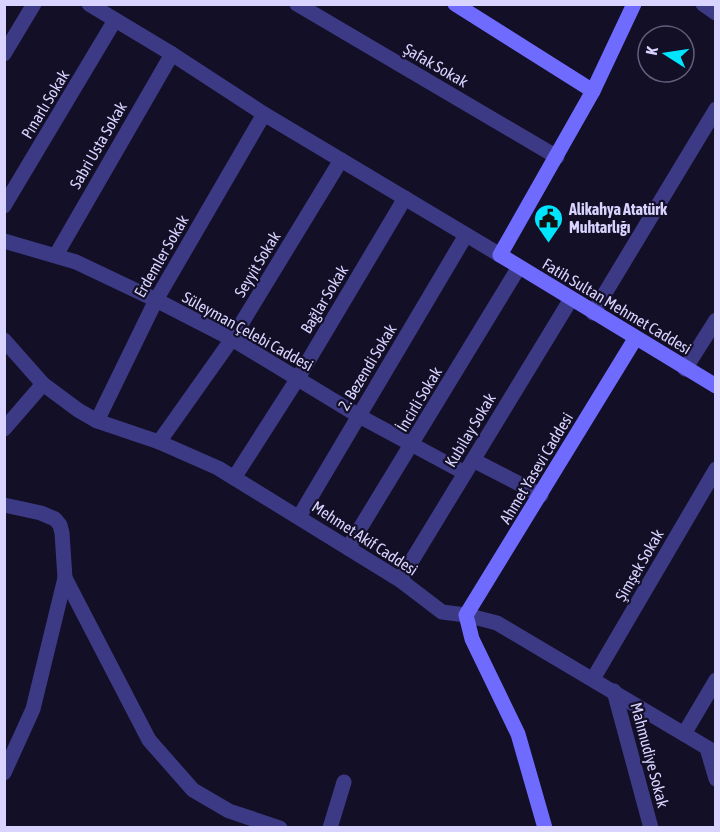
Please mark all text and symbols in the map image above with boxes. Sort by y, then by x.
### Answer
north arrow [636,24,696,84]
street label: Şafak Sokak [400,39,471,91]
text: K [642,45,661,57]
street label: Pınarlı Sokak [17,66,73,142]
street label: Sabri Usta Sokak [66,98,130,192]
place label: Alikahya Atatürk Muhtarlığı [568,200,668,236]
public building icon: Alikahya Atatürk Muhtarlığı [532,202,564,244]
street label: Erdemler Sokak [130,212,192,300]
street label: Seyyit Sokak [230,228,284,301]
street label: Fatih Sultan Mehmet Caddesi [539,254,695,358]
street label: Bağlar Sokak [297,262,352,337]
street label: Süleyman Çelebi Caddesi [179,288,317,375]
street label: 2. Bezendi Sokak [334,321,400,413]
street label: İncirli Sokak [393,363,445,435]
street label: Kubilay Sokak [441,390,500,471]
street label: Ahmet Yasevi Caddesi [496,409,576,527]
street label: Mehmet Akif Caddesi [309,497,421,579]
street label: Şimşek Sokak [611,526,668,605]
street label: Mahmudiye Sokak [626,700,673,810]

